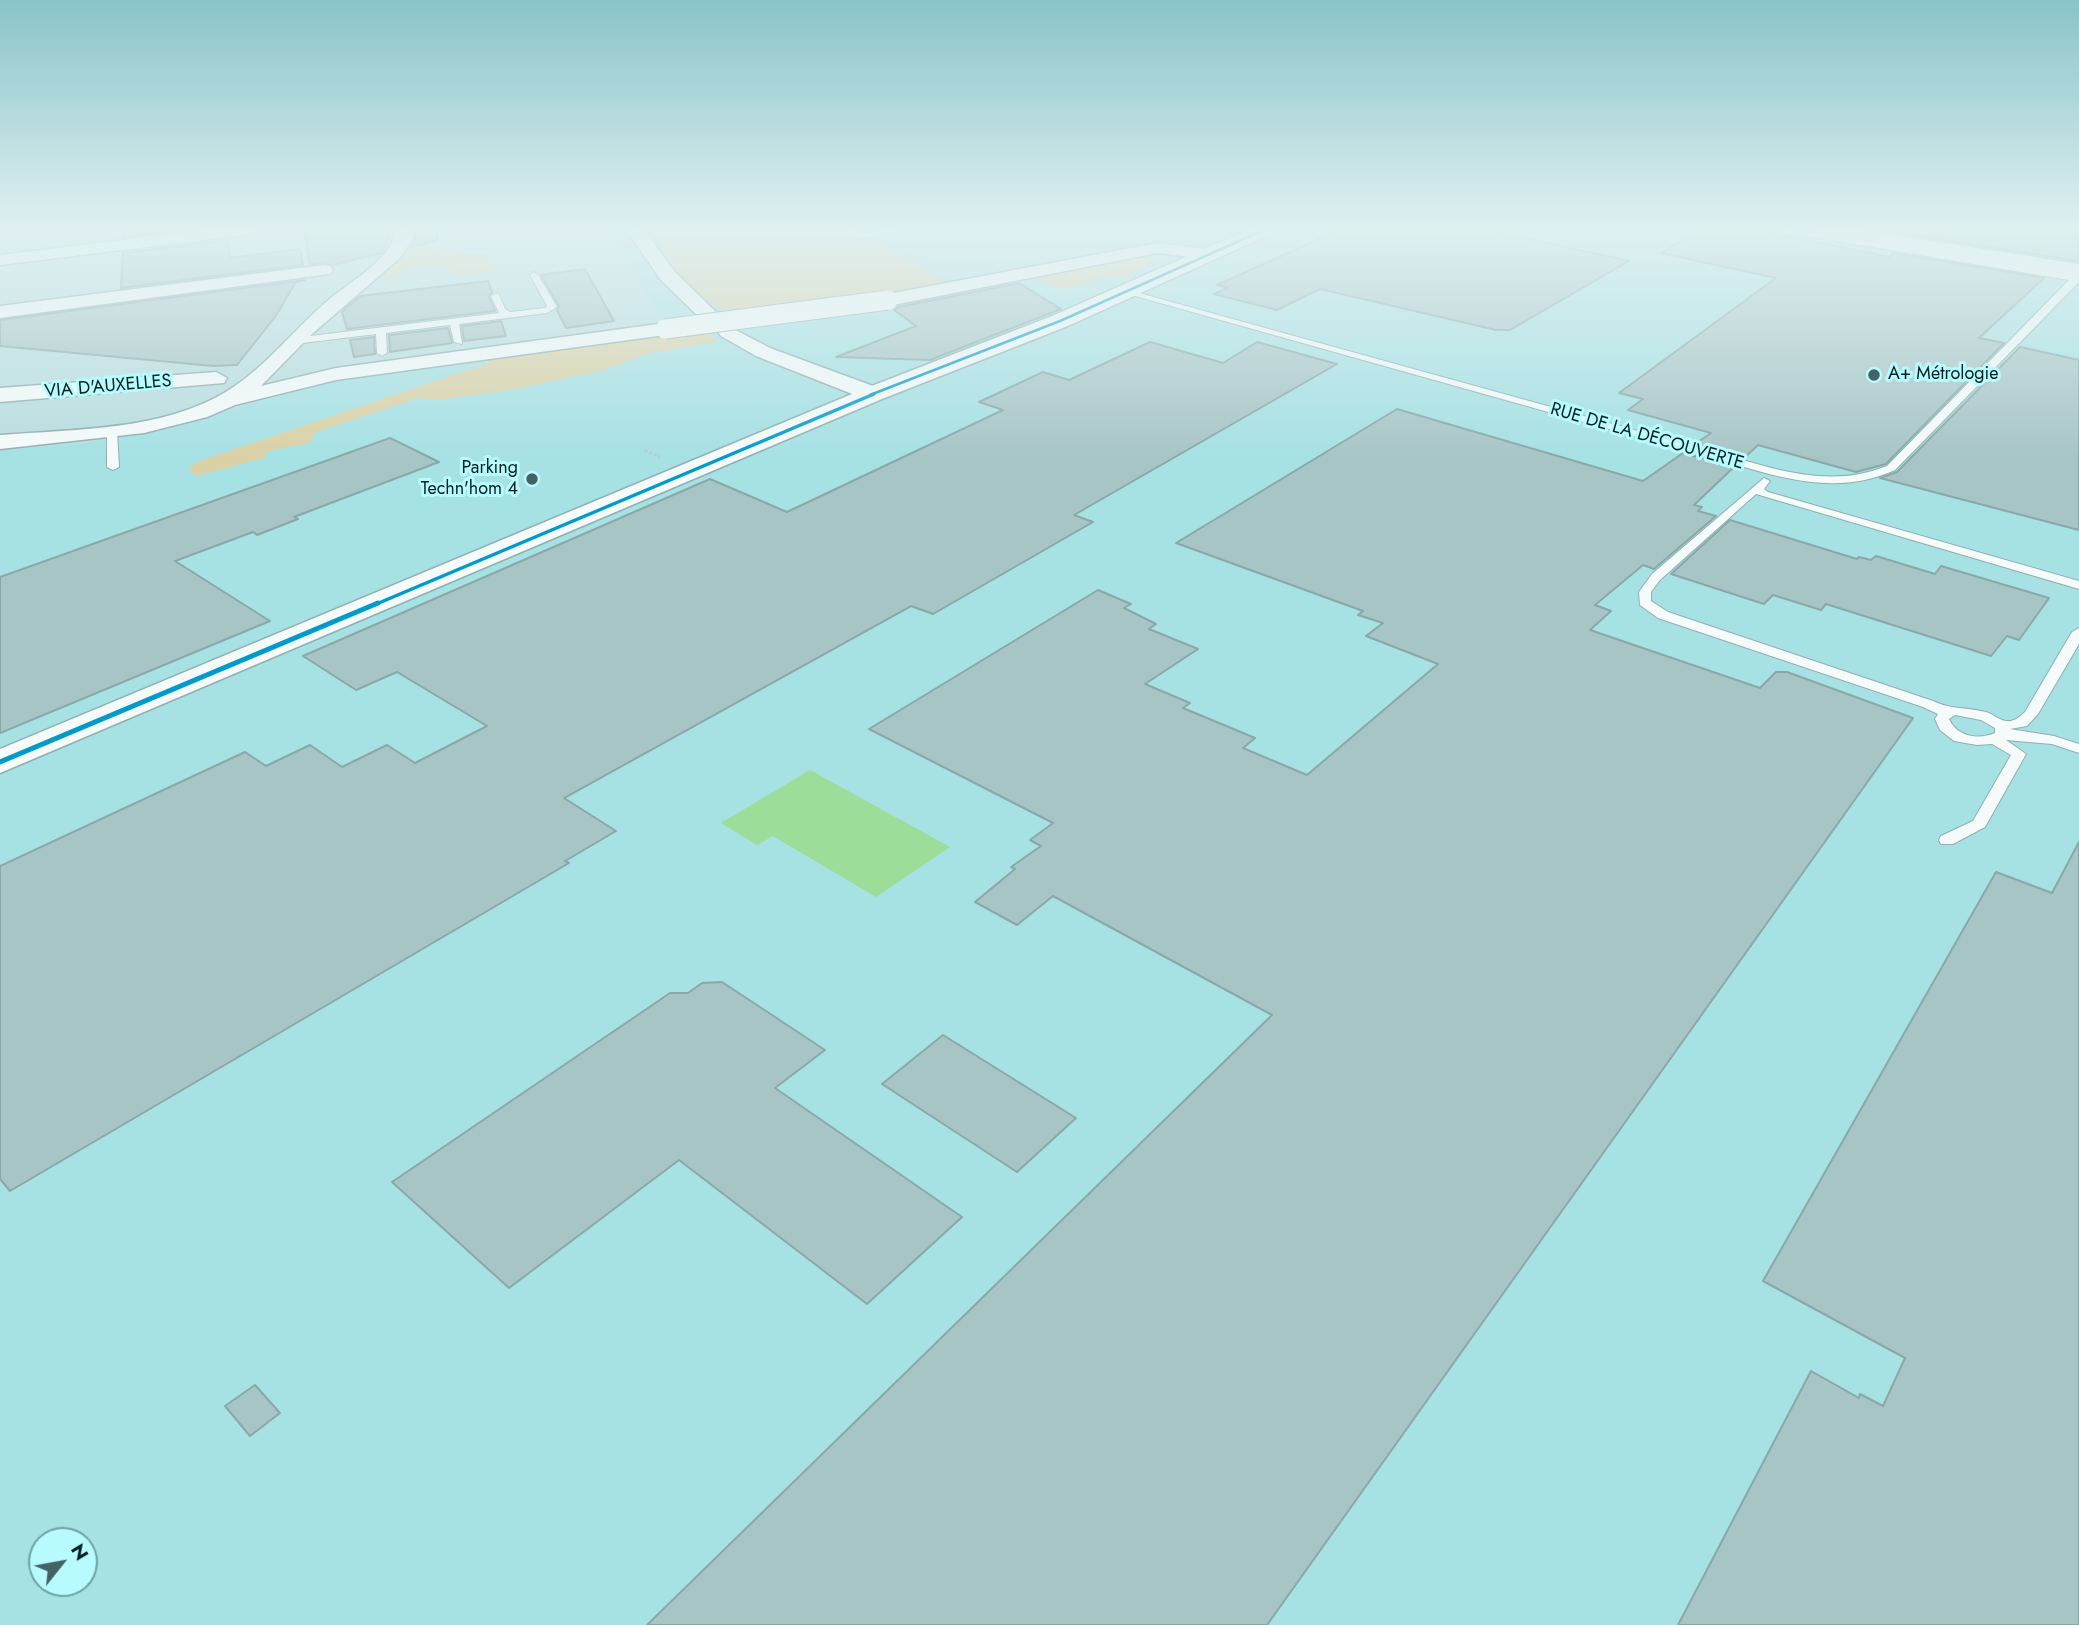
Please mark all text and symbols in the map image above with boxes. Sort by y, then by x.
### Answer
place label: A+ Métrologie [1888,364,1998,386]
marker: A+ Métrologie [1866,367,1882,383]
street label: VIA D'AUXELLES [44,371,172,403]
street label: RUE DE LA DÉCOUVERTE [1548,399,1746,475]
place label: Parking Techn'hom 4 [421,458,518,500]
marker: Parking Techn'hom 4 [524,471,540,487]
north arrow [28,1527,98,1597]
text: N [64,1539,95,1565]

